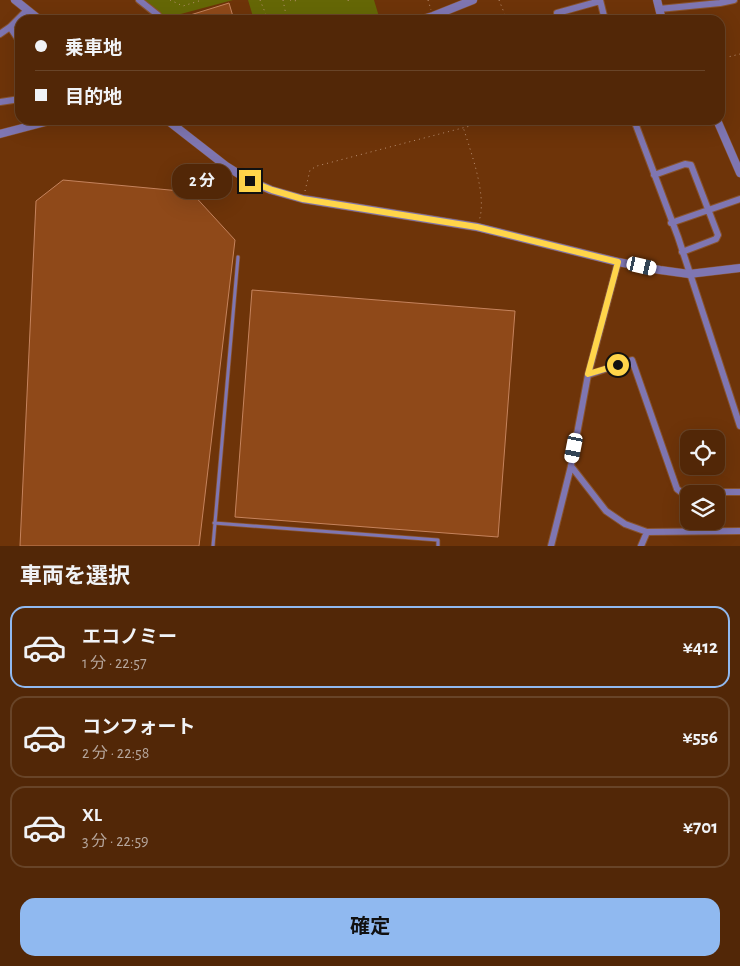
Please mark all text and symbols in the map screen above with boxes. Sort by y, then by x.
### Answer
text: 乗車地 [65,39,122,58]
text: 目的地 [65,88,122,107]
callout: 2 分 [172,164,232,198]
route end [239,170,261,192]
text: 2 分 [189,173,215,189]
car [625,255,658,277]
route start [607,354,629,376]
map controls [680,430,725,530]
button: locate [680,430,725,475]
car [563,432,584,464]
button: layers [680,485,725,530]
text: 車両を選択 [20,565,130,587]
icon: car [22,625,67,670]
text: エコノミー [82,628,177,647]
text: ¥412 [683,638,718,657]
text: 1 分 · 22:57 [82,655,147,671]
icon: car [22,715,67,760]
text: コンフォート [82,718,195,737]
text: ¥556 [682,728,718,747]
text: 2 分 · 22:58 [82,745,149,761]
icon: car [22,805,67,850]
text: XL [82,806,102,825]
text: ¥701 [683,818,718,837]
text: 3 分 · 22:59 [82,833,149,849]
button: 確定 [20,898,720,956]

